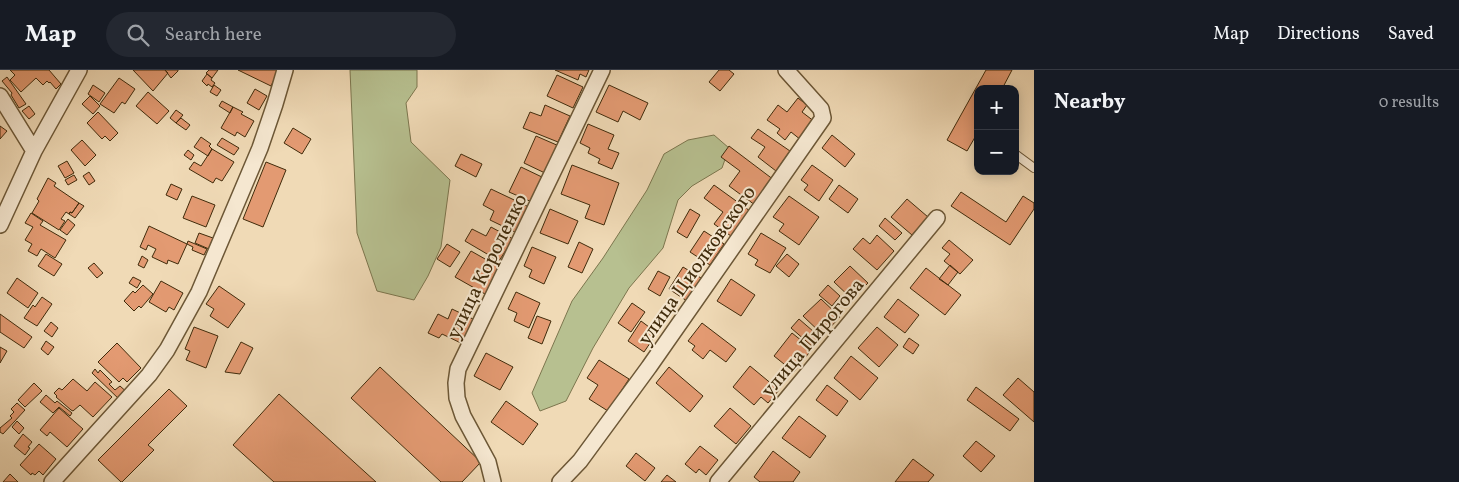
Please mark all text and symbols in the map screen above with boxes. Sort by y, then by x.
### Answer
search box [106,12,456,57]
text: Map [25,18,76,52]
icon: search [124,21,152,49]
text: Search here [164,22,262,48]
text: Map [1213,22,1249,47]
text: Directions [1277,22,1360,47]
text: Saved [1388,22,1434,47]
map controls [974,85,1019,175]
button: + [974,85,1019,130]
text: Nearby [1054,88,1125,117]
text: 0 results [1379,92,1439,114]
button: − [974,130,1019,175]
street label: улица Циолковского [632,181,763,352]
street label: улица Короленко [440,189,535,344]
street label: улица Пирогова [755,273,872,404]

